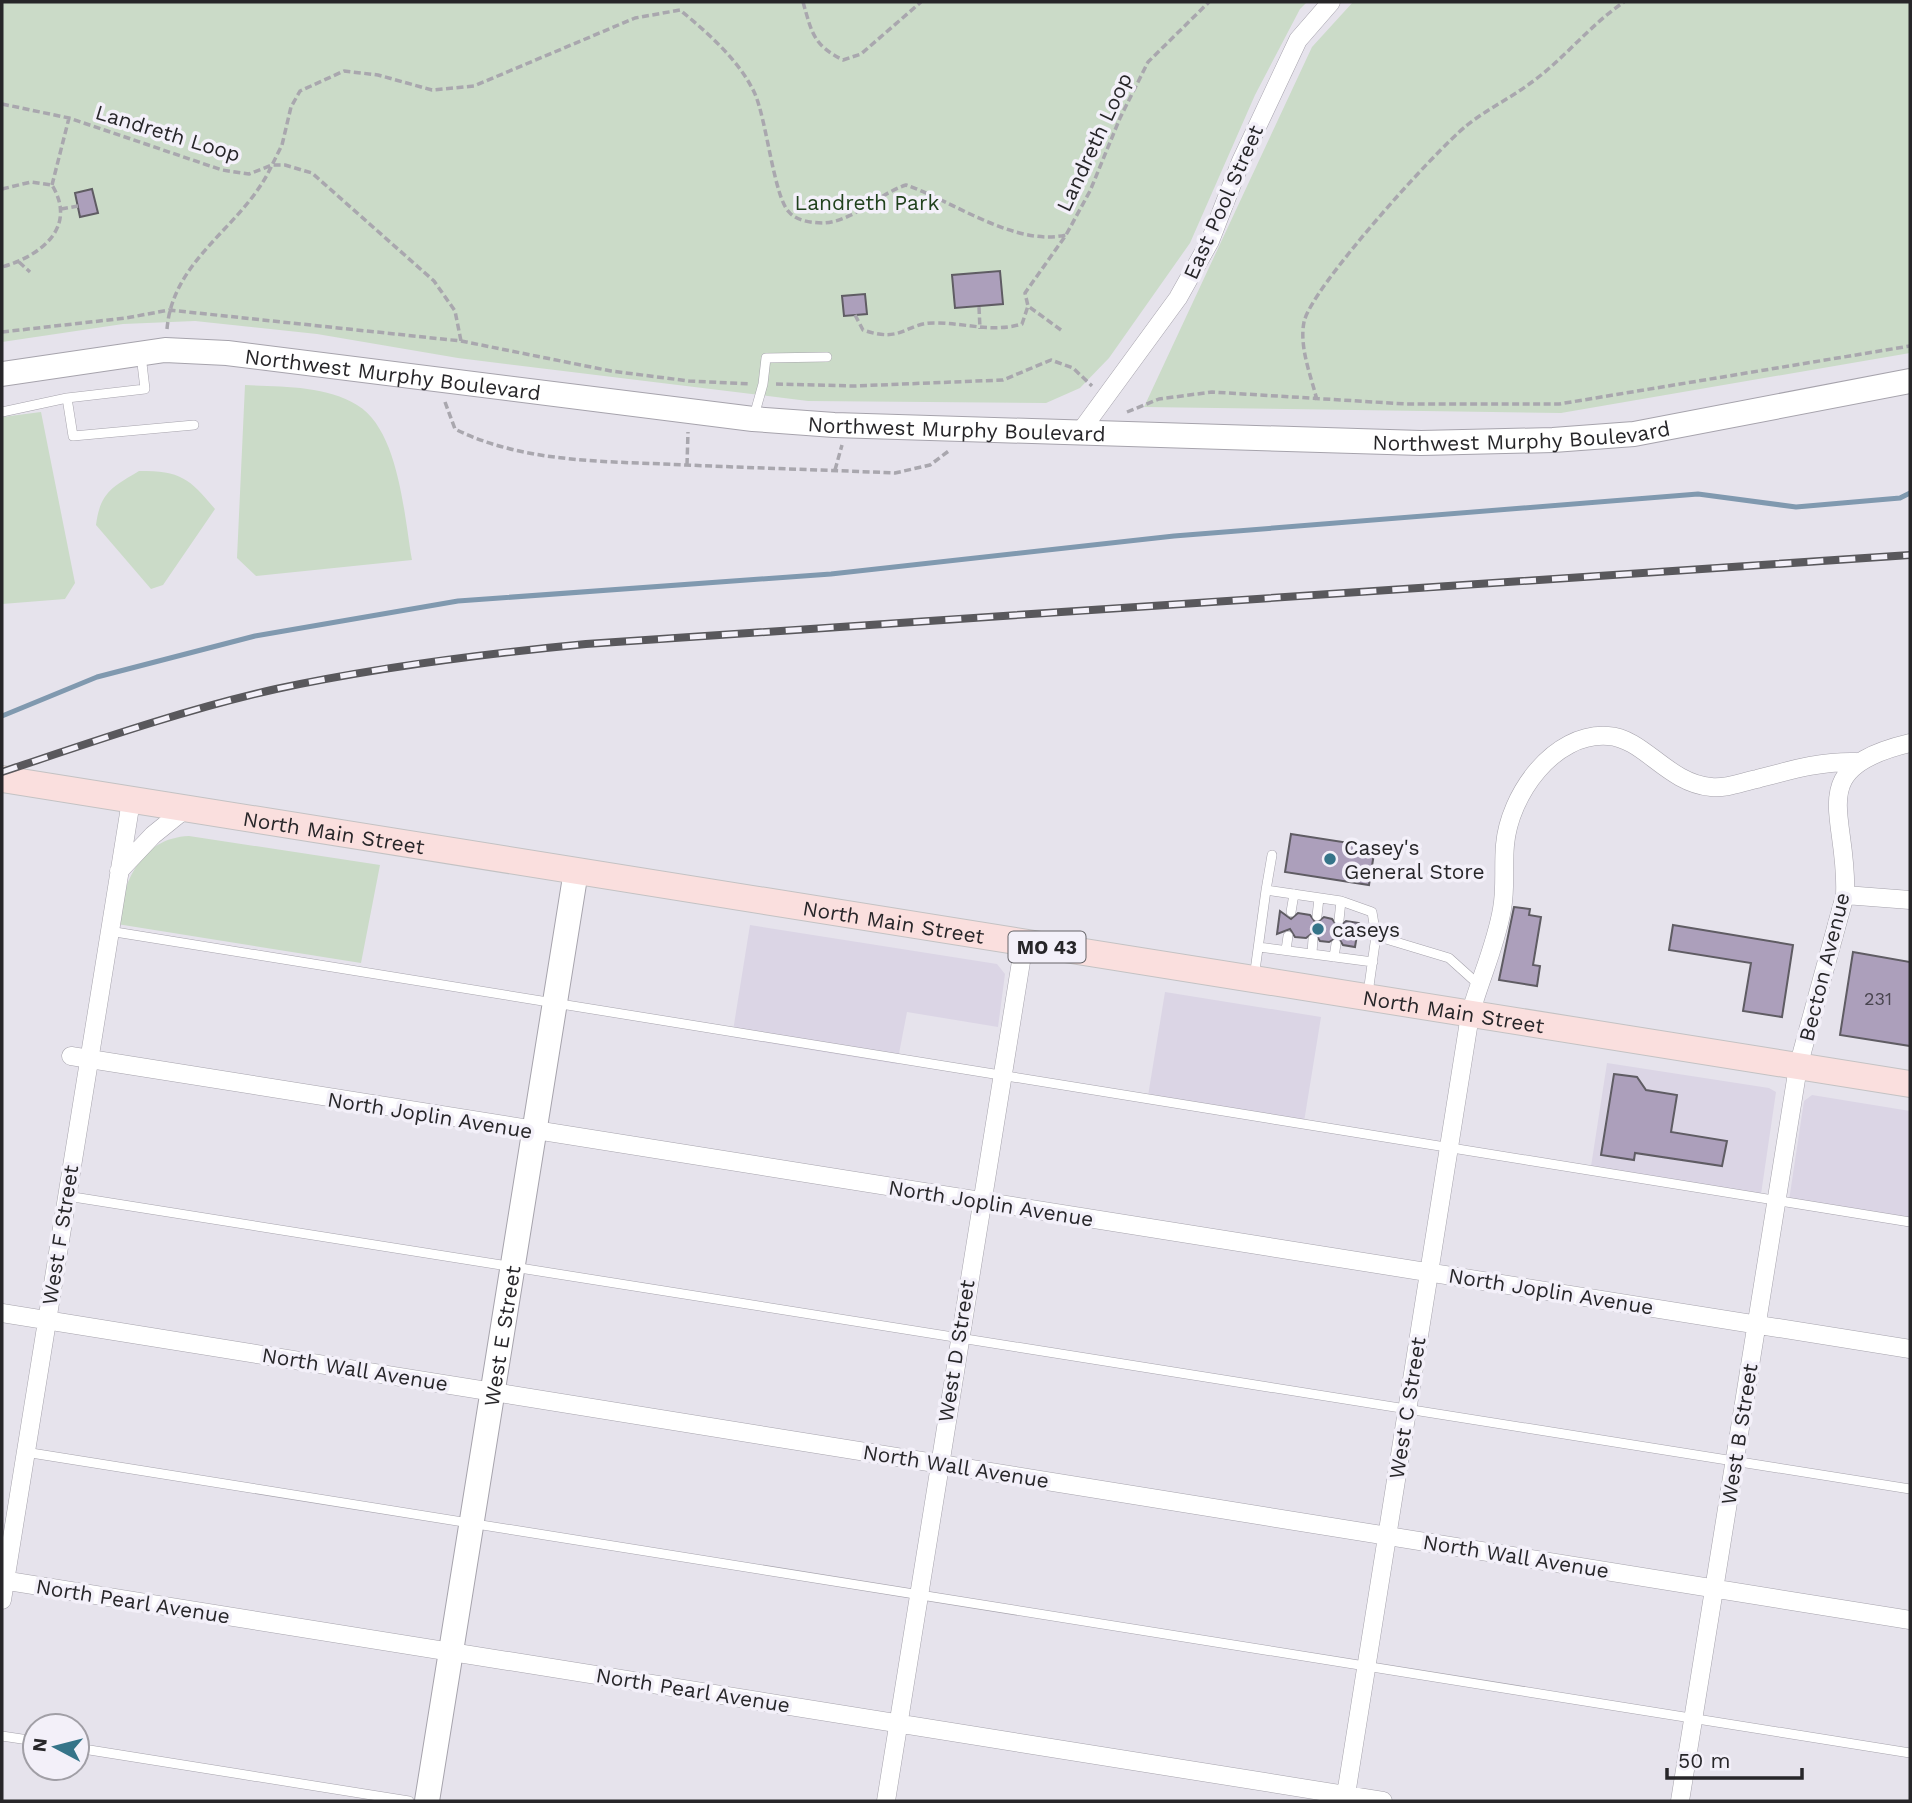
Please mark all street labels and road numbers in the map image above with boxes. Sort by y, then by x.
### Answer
street label: Landreth Loop [1051,69,1137,215]
street label: Landreth Loop [93,99,243,167]
street label: East Pool Street [1178,121,1268,283]
street label: Northwest Murphy Boulevard [243,343,542,405]
street label: Northwest Murphy Boulevard [807,411,1106,446]
street label: Northwest Murphy Boulevard [1372,415,1672,456]
street label: North Main Street [241,805,427,859]
street label: Becton Avenue [1793,890,1855,1044]
street label: North Main Street [801,895,986,948]
road number: MO 43 [1009,931,1086,962]
street label: North Main Street [1361,984,1546,1038]
street label: North Joplin Avenue [326,1086,534,1144]
street label: West F Street [37,1163,83,1307]
street label: North Joplin Avenue [887,1174,1095,1232]
street label: North Joplin Avenue [1447,1262,1655,1320]
street label: West E Street [478,1263,525,1408]
street label: West D Street [932,1278,980,1424]
street label: West C Street [1383,1335,1431,1481]
street label: North Wall Avenue [260,1342,450,1396]
street label: West B Street [1715,1361,1763,1506]
street label: North Wall Avenue [861,1439,1051,1493]
street label: North Wall Avenue [1421,1529,1611,1583]
street label: North Pearl Avenue [34,1573,232,1629]
street label: North Pearl Avenue [594,1662,792,1718]

